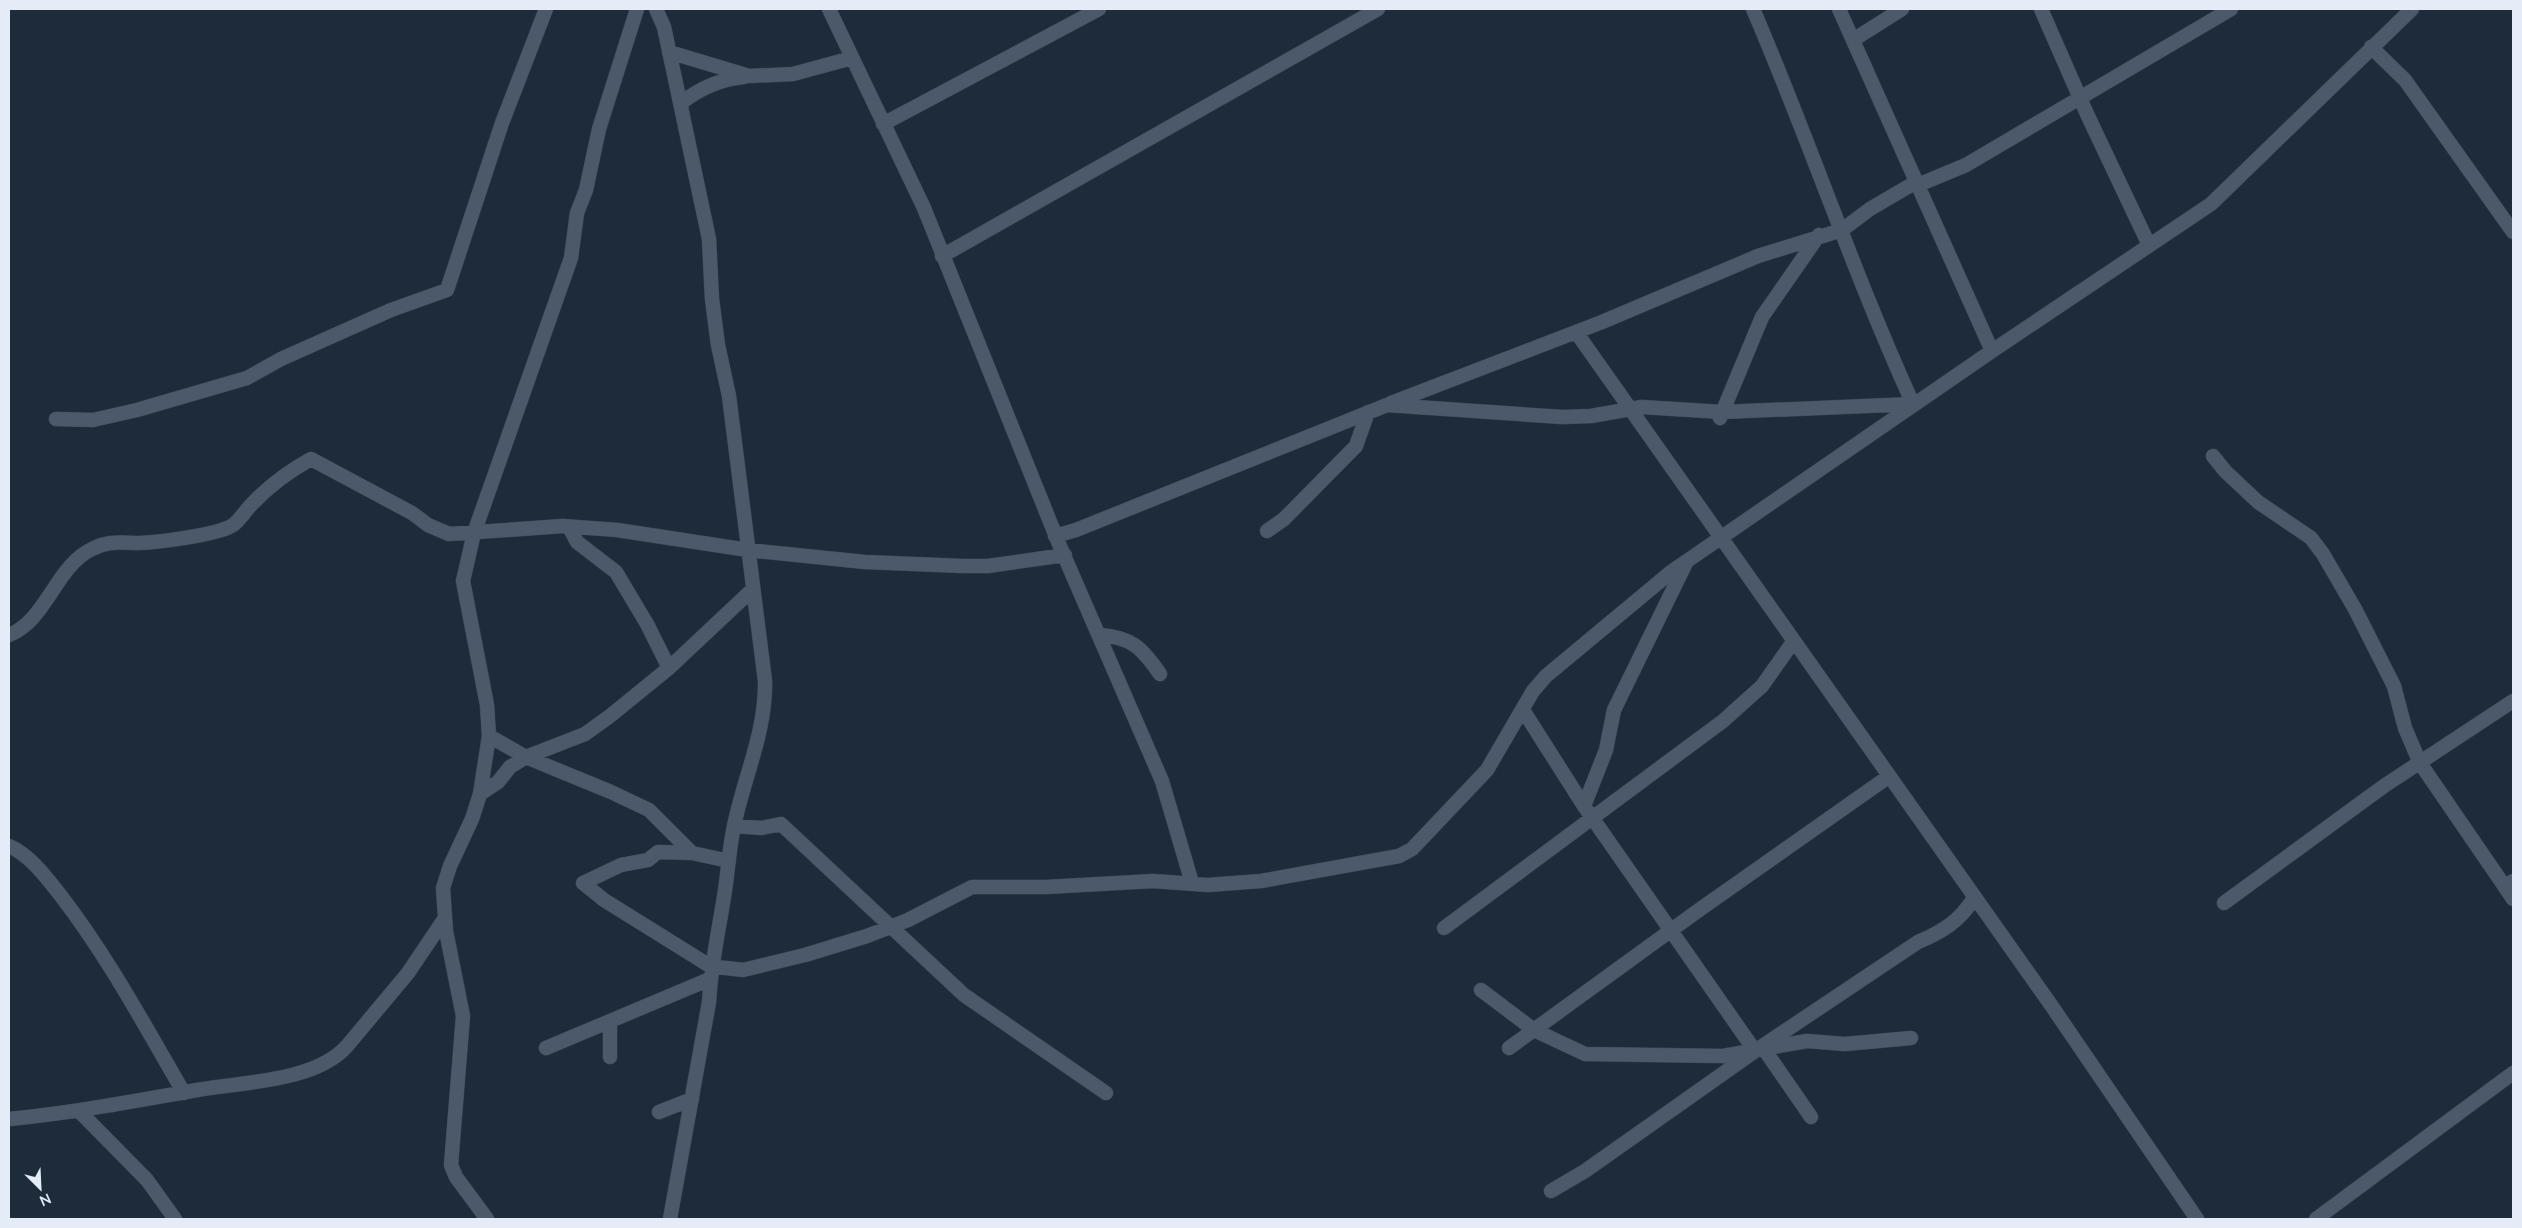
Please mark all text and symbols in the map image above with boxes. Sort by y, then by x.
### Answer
north arrow [15,1163,65,1213]
text: N [37,1190,54,1210]

